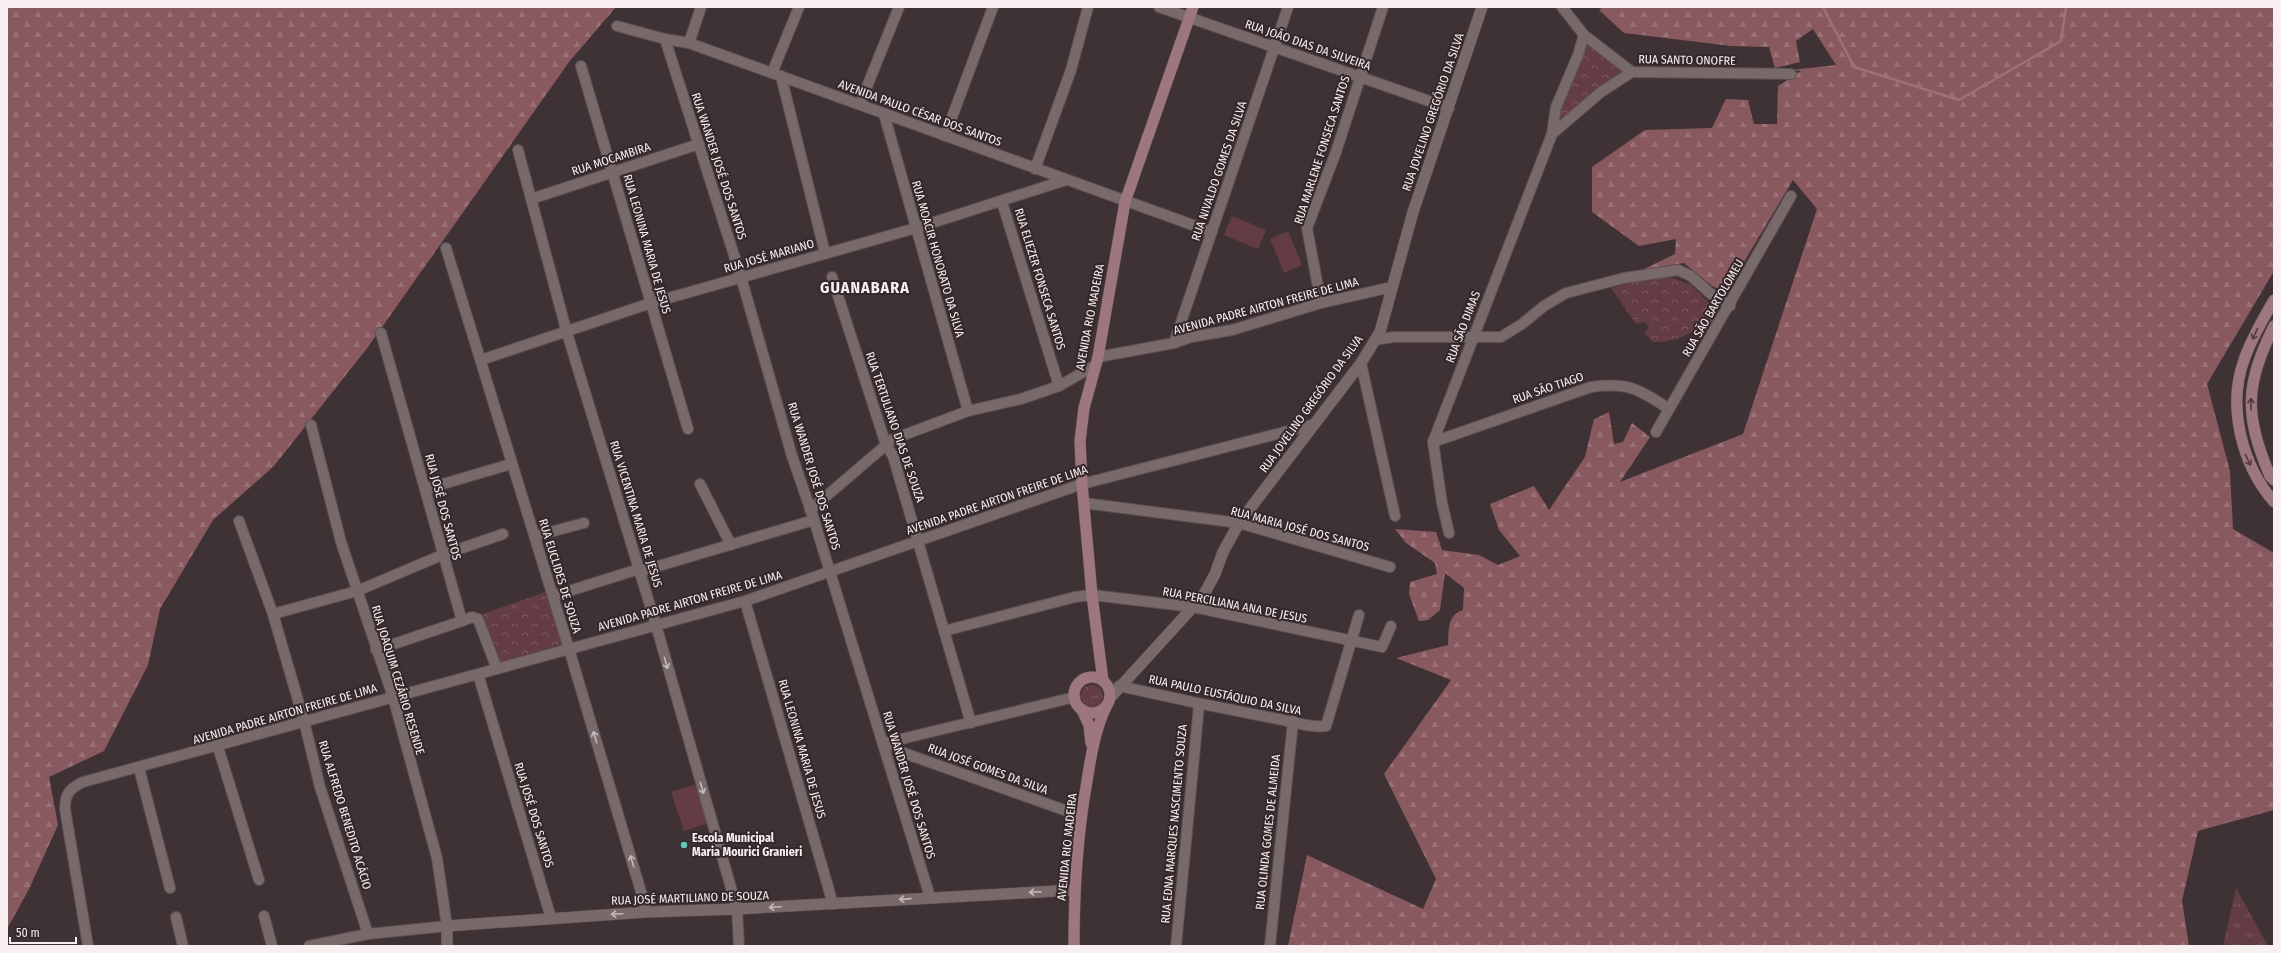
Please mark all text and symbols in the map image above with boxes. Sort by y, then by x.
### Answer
street label: RUA JOÃO DIAS DA SILVEIRA [1243,16,1374,73]
street label: RUA JOVELINO GREGÓRIO DA SILVA [1398,30,1467,193]
street label: RUA SANTO ONOFRE [1638,52,1736,68]
street label: RUA MARLENE FONSECA SANTOS [1291,74,1353,226]
street label: AVENIDA PAULO CÉSAR DOS SANTOS [836,76,1004,149]
street label: RUA WANDER JOSÉ DOS SANTOS [689,90,750,241]
street label: RUA NIVALDO GOMES DA SILVA [1188,99,1250,243]
street label: RUA MOCAMBIRA [570,139,653,178]
street label: RUA LEONINA MARIA DE JESUS [620,173,674,315]
street label: RUA MOACIR HONORATO DA SILVA [909,179,967,340]
street label: RUA ELIEZER FONSECA SANTOS [1012,206,1068,352]
street label: RUA JOSÉ MARIANO [722,235,816,276]
street label: RUA SÃO BARTOLOMEU [1679,256,1747,359]
street label: AVENIDA RIO MADEIRA [1073,262,1107,371]
street label: AVENIDA PADRE AIRTON FREIRE DE LIMA [1172,274,1361,337]
district label: GUANABARA [820,278,910,297]
street label: RUA SÃO DIMAS [1442,289,1483,365]
one-way arrow [2251,328,2258,340]
street label: RUA JOVELINO GREGÓRIO DA SILVA [1256,331,1366,475]
street label: RUA TERTULIANO DIAS DE SOUZA [863,350,928,505]
street label: RUA SÃO TIAGO [1510,368,1585,407]
one-way arrow [2247,398,2255,411]
street label: RUA WANDER JOSÉ DOS SANTOS [785,400,844,552]
street label: RUA VICENTINA MARIA DE JESUS [607,439,665,589]
street label: RUA JOSÉ DOS SANTOS [422,452,465,562]
one-way arrow [2245,453,2252,465]
street label: AVENIDA PADRE AIRTON FREIRE DE LIMA [904,462,1090,538]
street label: RUA MARIA JOSÉ DOS SANTOS [1229,503,1371,554]
street label: RUA EUCLIDES DE SOUZA [536,517,584,636]
street label: AVENIDA PADRE AIRTON FREIRE DE LIMA [596,568,784,634]
street label: RUA PERCILIANA ANA DE JESUS [1161,584,1309,626]
street label: RUA JOAQUIM CEZÁRIO RESENDE [369,603,429,757]
one-way arrow [663,656,670,669]
street label: RUA PAULO EUSTÁQUIO DA SILVA [1147,671,1304,718]
street label: RUA LEONINA MARIA DE JESUS [775,678,829,820]
street label: AVENIDA PADRE AIRTON FREIRE DE LIMA [191,681,379,747]
street label: RUA WANDER JOSÉ DOS SANTOS [880,709,939,861]
street label: RUA EDNA MARQUES NASCIMENTO SOUZA [1158,723,1190,924]
one-way arrow [591,730,598,743]
street label: RUA ALFREDO BENEDITO ACÁCIO [316,739,375,891]
street label: RUA JOSÉ GOMES DA SILVA [926,740,1051,797]
street label: RUA OLINDA GOMES DE ALMEIDA [1253,753,1283,910]
street label: RUA JOSÉ DOS SANTOS [511,760,558,869]
one-way arrow [699,781,706,794]
street label: AVENIDA RIO MADEIRA [1054,792,1080,901]
place label: Escola Municipal Maria Mourici Granieri [692,831,802,859]
marker: Escola Municipal Maria Mourici Granieri [679,840,689,850]
one-way arrow [628,855,635,868]
street label: RUA JOSÉ MARTILIANO DE SOUZA [611,887,770,908]
one-way arrow [1029,888,1042,896]
one-way arrow [899,895,912,902]
one-way arrow [769,904,782,911]
one-way arrow [611,910,624,917]
scale bar [10,919,76,945]
text: 50 m [16,926,40,940]

